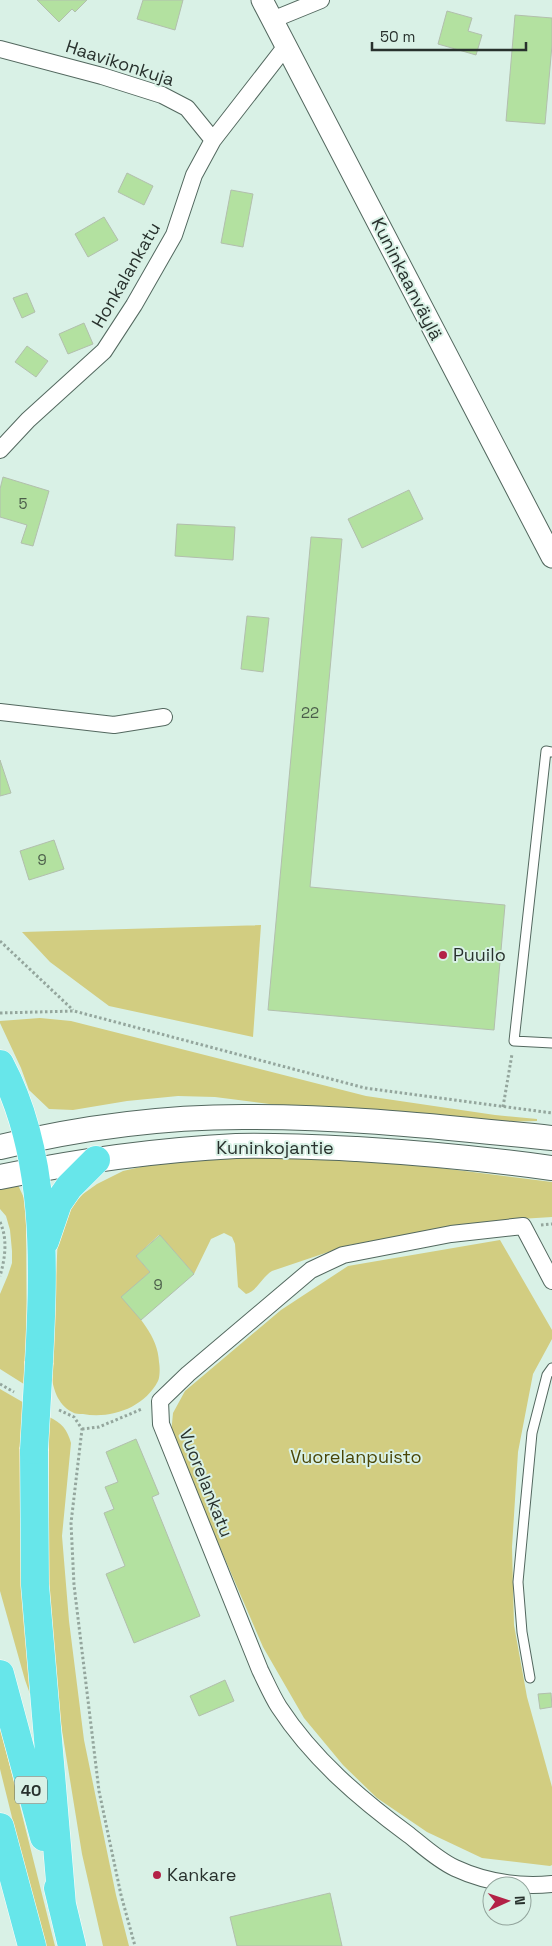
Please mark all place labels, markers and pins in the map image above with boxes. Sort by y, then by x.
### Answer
place label: Puuilo [453,943,506,966]
marker: Puuilo [437,949,449,961]
place label: Kankare [167,1863,236,1886]
marker: Kankare [151,1869,163,1881]

